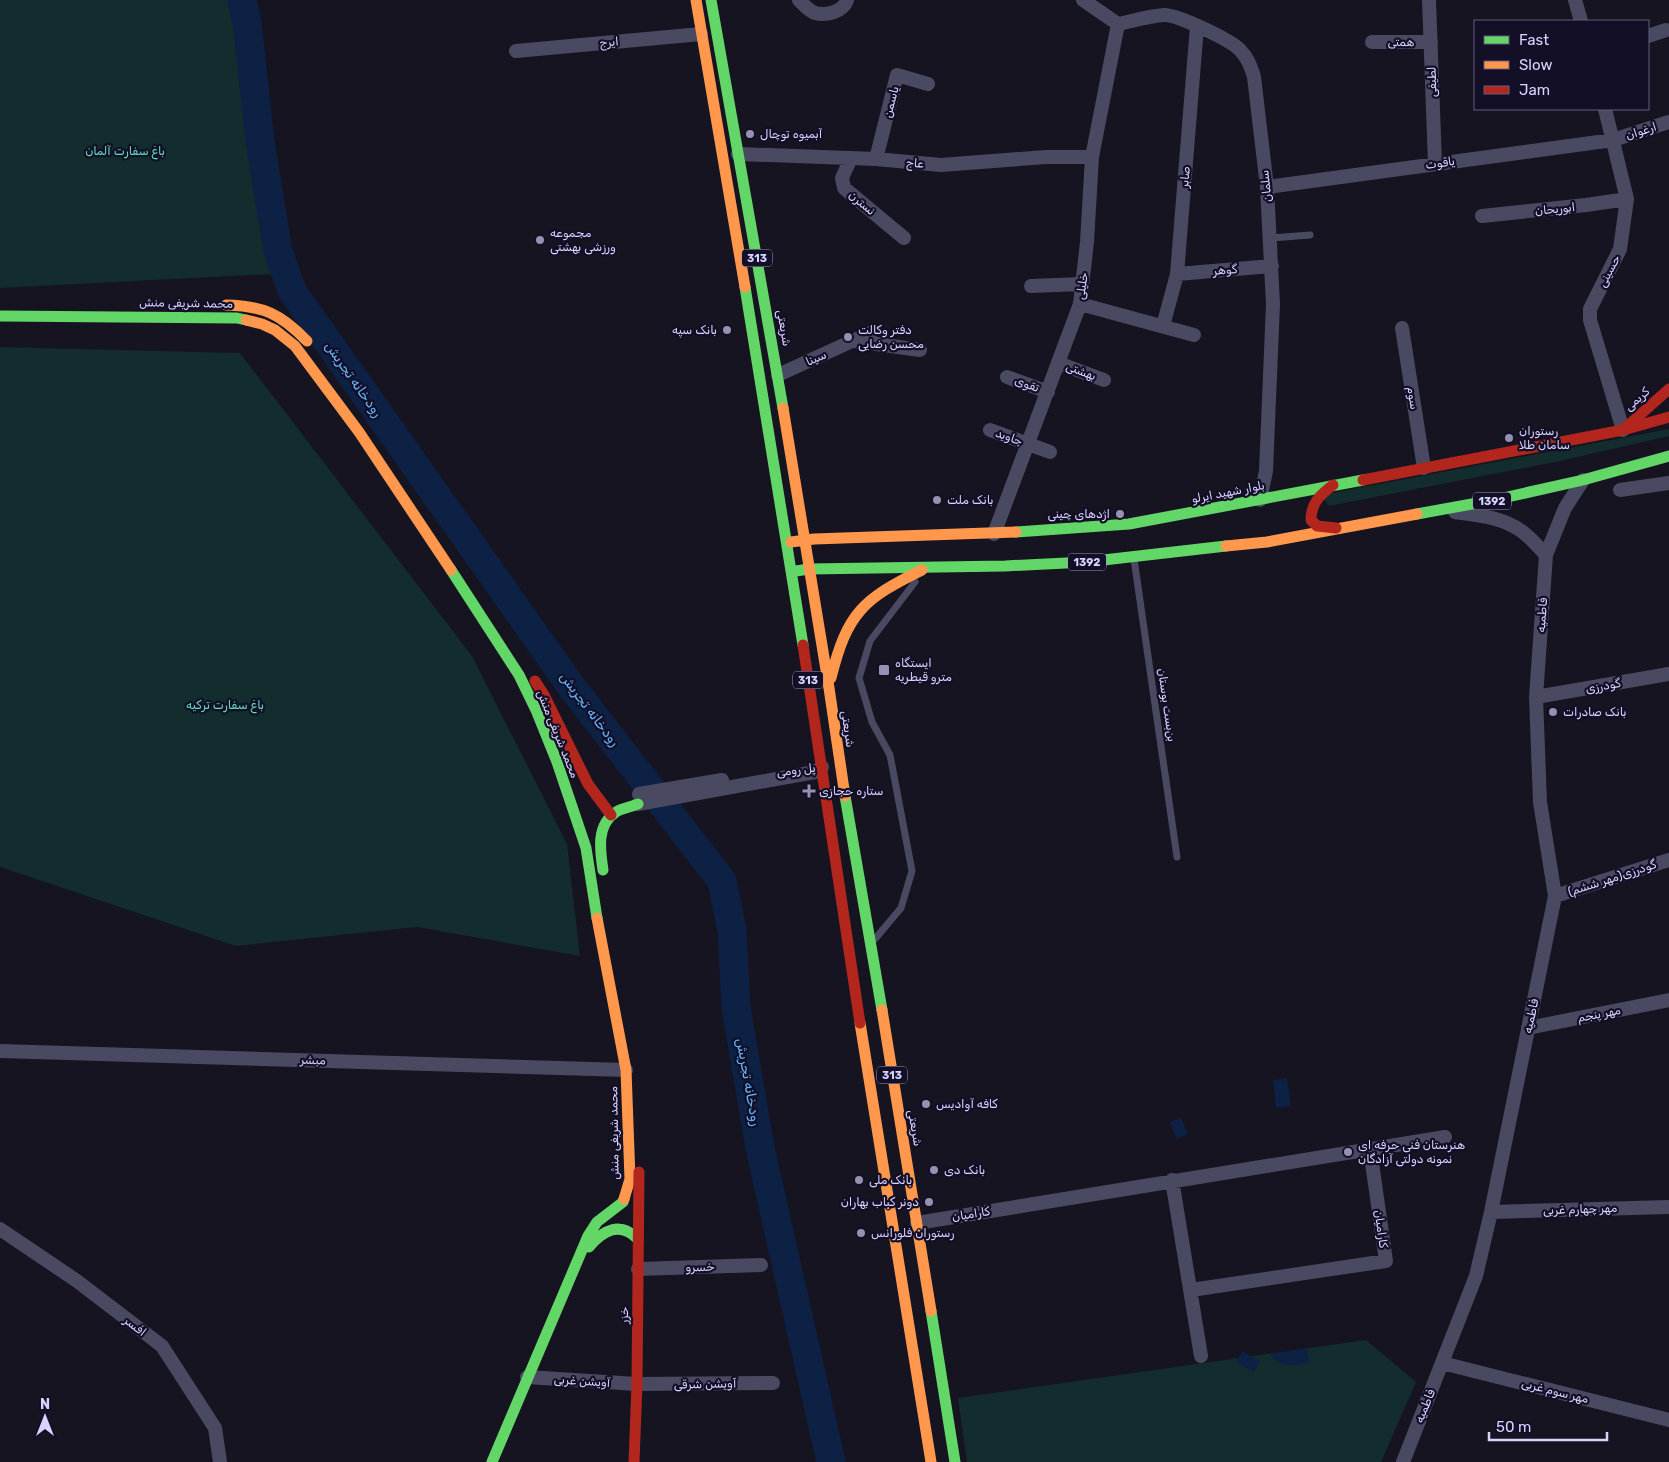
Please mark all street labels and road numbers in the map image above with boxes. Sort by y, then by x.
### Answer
street label: ایرج [599,34,619,52]
street label: همتی [1387,35,1415,50]
street label: لطیفی [1424,66,1441,98]
street label: یاسمن [880,85,902,119]
street label: ارغوان [1624,119,1658,143]
street label: یاقوت [1424,154,1456,173]
street label: عاج [905,155,925,173]
street label: صابر [1177,166,1194,190]
street label: سلمان [1257,169,1275,203]
street label: نسترن [845,188,878,219]
street label: ابوریحان [1534,200,1576,219]
road number: 313 [742,250,772,266]
street label: حسینی [1595,252,1624,290]
street label: گوهر [1211,262,1238,279]
street label: خلیلی [1073,271,1092,301]
street label: محمد شریفی منش [139,295,233,312]
street label: شریعتی [773,309,794,348]
street label: سینا [803,347,829,369]
street label: بهشتی [1064,359,1098,384]
street label: تقوی [1012,373,1041,396]
street label: کریمی [1622,384,1653,414]
street label: سوم [1402,386,1422,411]
street label: جاوید [993,426,1025,449]
street label: بلوار شهید ایرلو [1190,478,1266,507]
road number: 1392 [1473,492,1511,510]
road number: 1392 [1068,554,1106,570]
street label: فاطمیه [1534,597,1550,633]
street label: بن‌بست بوستان [1154,667,1179,743]
road number: 313 [793,672,823,688]
street label: گودرزی [1584,676,1623,697]
street label: محمد شریفی منش [533,688,582,781]
street label: شریعتی [838,710,858,748]
street label: پل رومی [776,761,817,780]
street label: گودرزی(مهر ششم) [1566,857,1659,900]
street label: فاطمیه [1521,997,1542,1035]
street label: مهر پنجم [1576,1003,1622,1026]
street label: مبشر [299,1053,326,1068]
road number: 313 [877,1066,907,1084]
street label: محمد شریفی منش [606,1086,623,1180]
street label: شریعتی [904,1109,925,1148]
street label: مهر چهارم غربی [1543,1201,1618,1219]
street label: کارامیان [951,1204,992,1225]
street label: کارامیان [1370,1209,1391,1250]
street label: خسرو [685,1259,715,1276]
street label: خزر [617,1306,632,1325]
street label: افسر [120,1312,149,1340]
street label: آویشن غربی [553,1372,611,1391]
street label: آویشن شرقی [674,1376,737,1393]
street label: مهر سوم غربی [1519,1376,1590,1408]
street label: فاطمیه [1412,1387,1438,1425]

